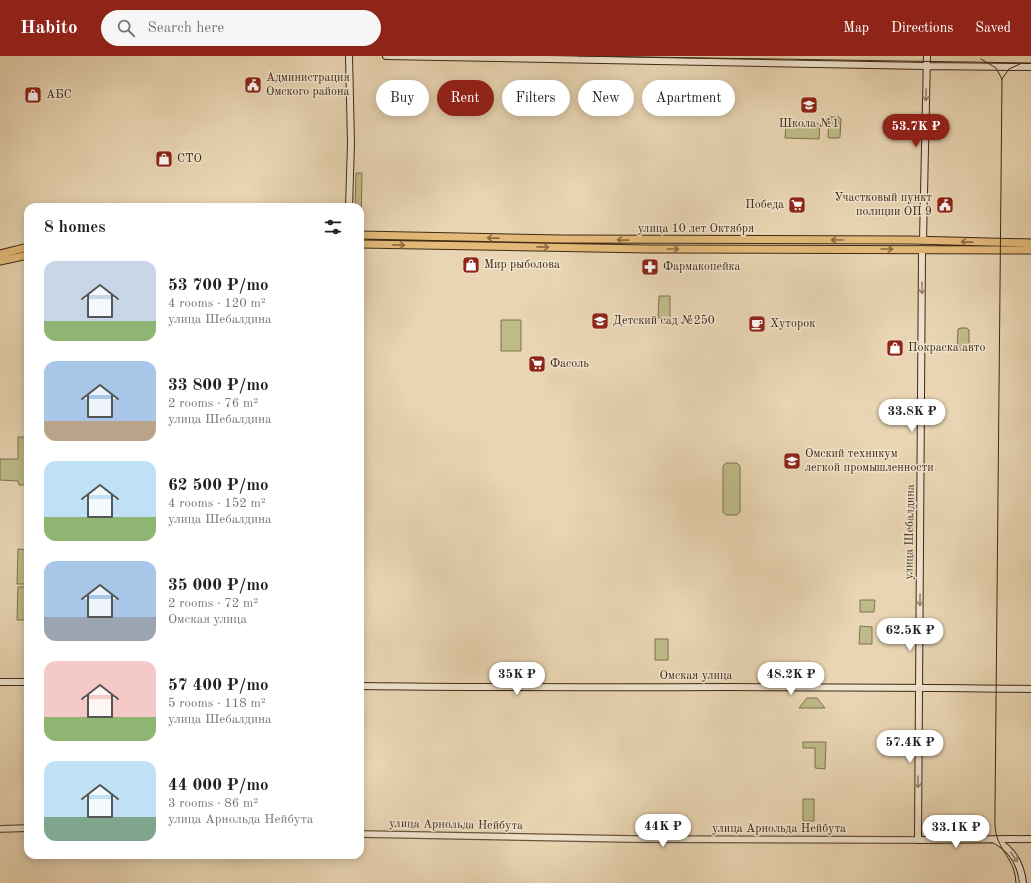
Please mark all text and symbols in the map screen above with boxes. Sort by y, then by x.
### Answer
search box [101,10,381,46]
icon: search [115,17,137,39]
text: Habito [20,19,77,38]
text: Search here [147,21,224,36]
text: Map [843,21,869,35]
text: Directions [891,21,953,35]
text: Saved [975,21,1011,35]
place label: Администрация Омского района [266,72,350,98]
public building icon: Администрация Омского района [243,75,263,95]
chip: Buy [376,80,429,116]
chip: Rent [437,80,494,116]
chip: Filters [502,80,570,116]
chip: New [578,80,634,116]
chip: Apartment [642,80,735,116]
shop icon: АБС [23,85,43,105]
one-way arrow [922,88,930,101]
place label: АБС [46,89,72,101]
school or university icon: Школа №1 [799,95,819,115]
pin: 53.7K ₽ [879,114,953,148]
place label: Школа №1 [779,118,839,130]
text: 53.7K ₽ [891,120,941,133]
shop icon: СТО [154,149,174,169]
place label: СТО [177,153,202,165]
place label: Участковый пункт полиции ОП 9 [834,192,932,218]
supermarket icon: Победа [787,195,807,215]
public building icon: Участковый пункт полиции ОП 9 [935,195,955,215]
place label: Победа [745,199,784,211]
icon: filters [322,216,344,238]
text: 8 homes [44,219,106,236]
street label: улица 10 лет Октября [638,223,754,235]
one-way arrow [487,234,500,242]
one-way arrow [617,236,630,243]
one-way arrow [831,236,844,244]
one-way arrow [961,238,974,245]
one-way arrow [392,241,405,248]
one-way arrow [536,244,549,251]
one-way arrow [666,245,679,253]
one-way arrow [880,245,893,253]
shop icon: Мир рыболова [461,255,481,275]
pharmacy icon: Фармакопейка [640,257,660,277]
place label: Мир рыболова [484,259,560,271]
place label: Фармакопейка [663,261,741,273]
icon: home [76,277,124,325]
text: 53 700 ₽/mo [168,277,269,294]
one-way arrow [918,281,926,294]
text: 4 rooms · 120 m² [168,297,266,310]
school or university icon: Детский сад №250 [590,311,610,331]
text: улица Шебалдина [168,313,272,326]
place label: Детский сад №250 [613,314,715,327]
cafe icon: Хуторок [747,314,767,334]
place label: Хуторок [770,318,815,330]
shop icon: Покраска авто [885,338,905,358]
place label: Покраска авто [908,342,985,354]
supermarket icon: Фасоль [527,354,547,374]
place label: Фасоль [550,358,589,370]
icon: home [76,377,124,425]
text: 33 800 ₽/mo [168,377,269,394]
text: 2 rooms · 76 m² [168,397,258,410]
pin: 33.8K ₽ [875,399,949,433]
text: 33.8K ₽ [887,405,937,418]
text: улица Шебалдина [168,413,272,426]
place label: Омский техникум легкой промышленности [805,448,934,474]
school or university icon: Омский техникум легкой промышленности [782,451,802,471]
icon: home [76,477,124,525]
text: 62 500 ₽/mo [168,477,269,494]
street label: улица Шебалдина [903,484,917,580]
text: 4 rooms · 152 m² [168,497,266,510]
text: улица Шебалдина [168,513,272,526]
icon: home [76,577,124,625]
text: 35 000 ₽/mo [168,577,269,594]
one-way arrow [916,593,924,606]
text: 2 rooms · 72 m² [168,597,258,610]
text: Омская улица [168,613,247,626]
pin: 62.5K ₽ [873,618,947,652]
text: 62.5K ₽ [885,624,935,637]
pin: 35K ₽ [489,662,545,696]
pin: 48.2K ₽ [754,662,828,696]
text: 35K ₽ [498,668,536,681]
text: 48.2K ₽ [766,668,816,681]
street label: Омская улица [660,670,732,682]
icon: home [76,677,124,725]
text: 57 400 ₽/mo [168,677,269,694]
text: 5 rooms · 118 m² [168,697,266,710]
text: улица Шебалдина [168,713,272,726]
pin: 57.4K ₽ [873,730,947,764]
text: 57.4K ₽ [885,736,935,749]
one-way arrow [915,775,922,788]
icon: home [76,777,124,825]
text: 44 000 ₽/mo [168,777,269,794]
text: 3 rooms · 86 m² [168,797,258,810]
text: улица Арнольда Нейбута [168,813,313,826]
pin: 44K ₽ [635,814,691,848]
pin: 33.1K ₽ [919,815,993,849]
street label: улица Арнольда Нейбута [389,818,523,832]
text: 44K ₽ [644,820,682,833]
text: 33.1K ₽ [931,821,981,834]
street label: улица Арнольда Нейбута [712,823,846,835]
one-way arrow [1010,851,1018,862]

